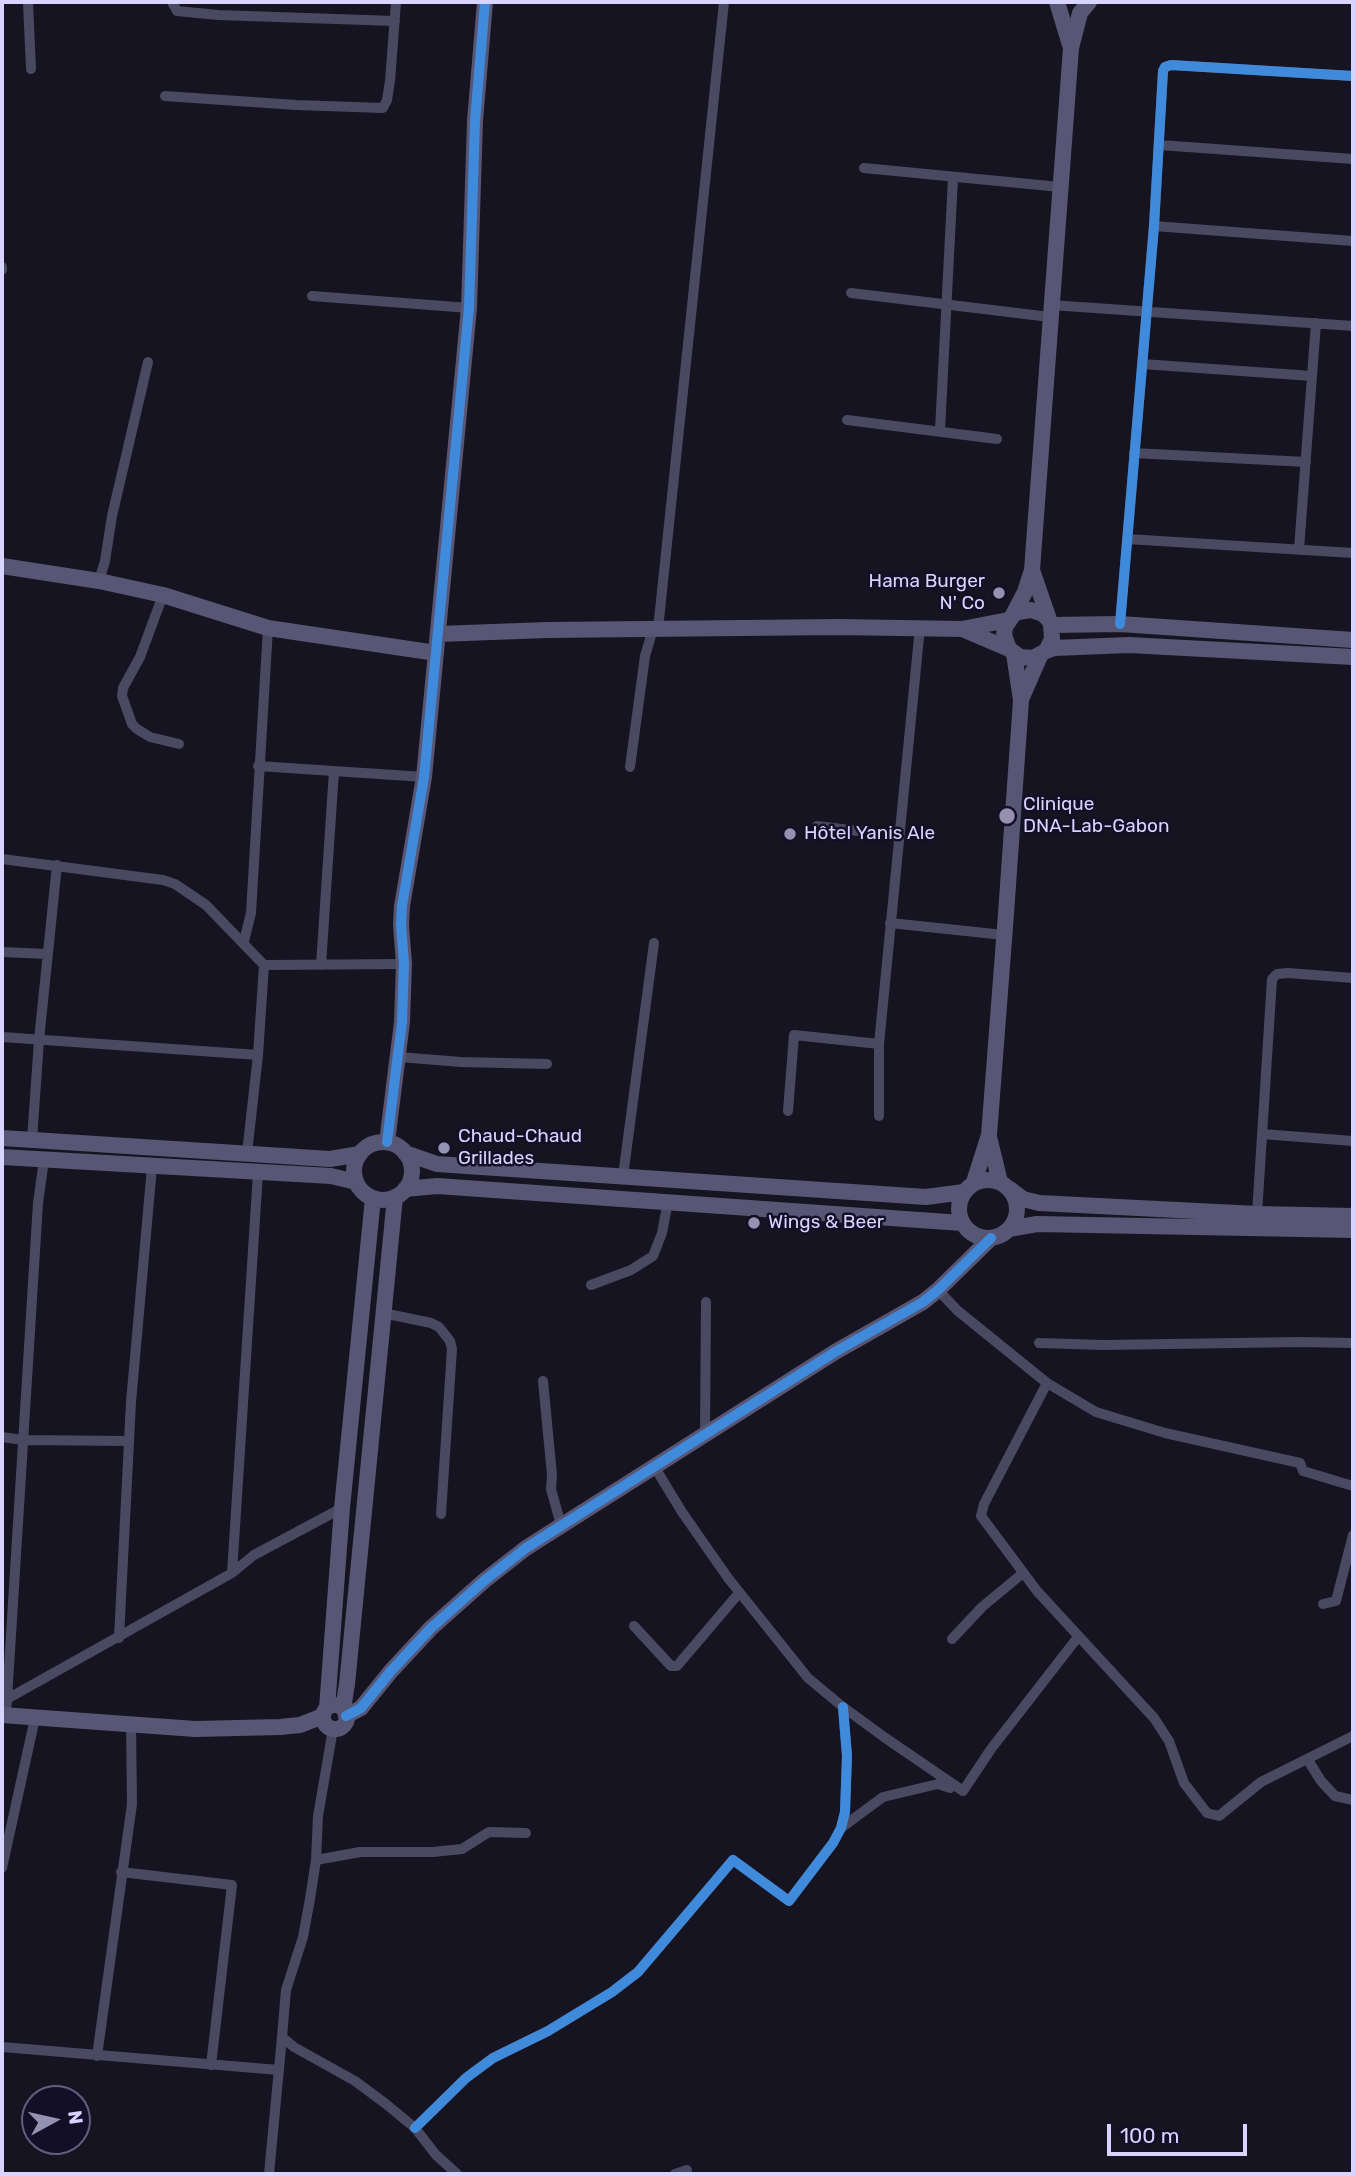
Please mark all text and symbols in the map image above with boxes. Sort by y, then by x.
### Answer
place label: Hama Burger N' Co [869,571,985,615]
marker: Hama Burger N' Co [991,585,1007,601]
place label: Clinique DNA-Lab-Gabon [1023,794,1169,838]
marker: Clinique DNA-Lab-Gabon [997,806,1017,826]
place label: Hôtel Yanis Ale [804,823,935,845]
marker: Hôtel Yanis Ale [782,826,798,842]
place label: Chaud-Chaud Grillades [458,1126,582,1170]
marker: Chaud-Chaud Grillades [436,1140,452,1156]
place label: Wings & Beer [768,1212,884,1234]
marker: Wings & Beer [746,1215,762,1231]
north arrow [21,2085,91,2155]
text: N [63,2109,88,2126]
scale bar [1110,2110,1250,2154]
text: 100 m [1120,2123,1179,2148]

